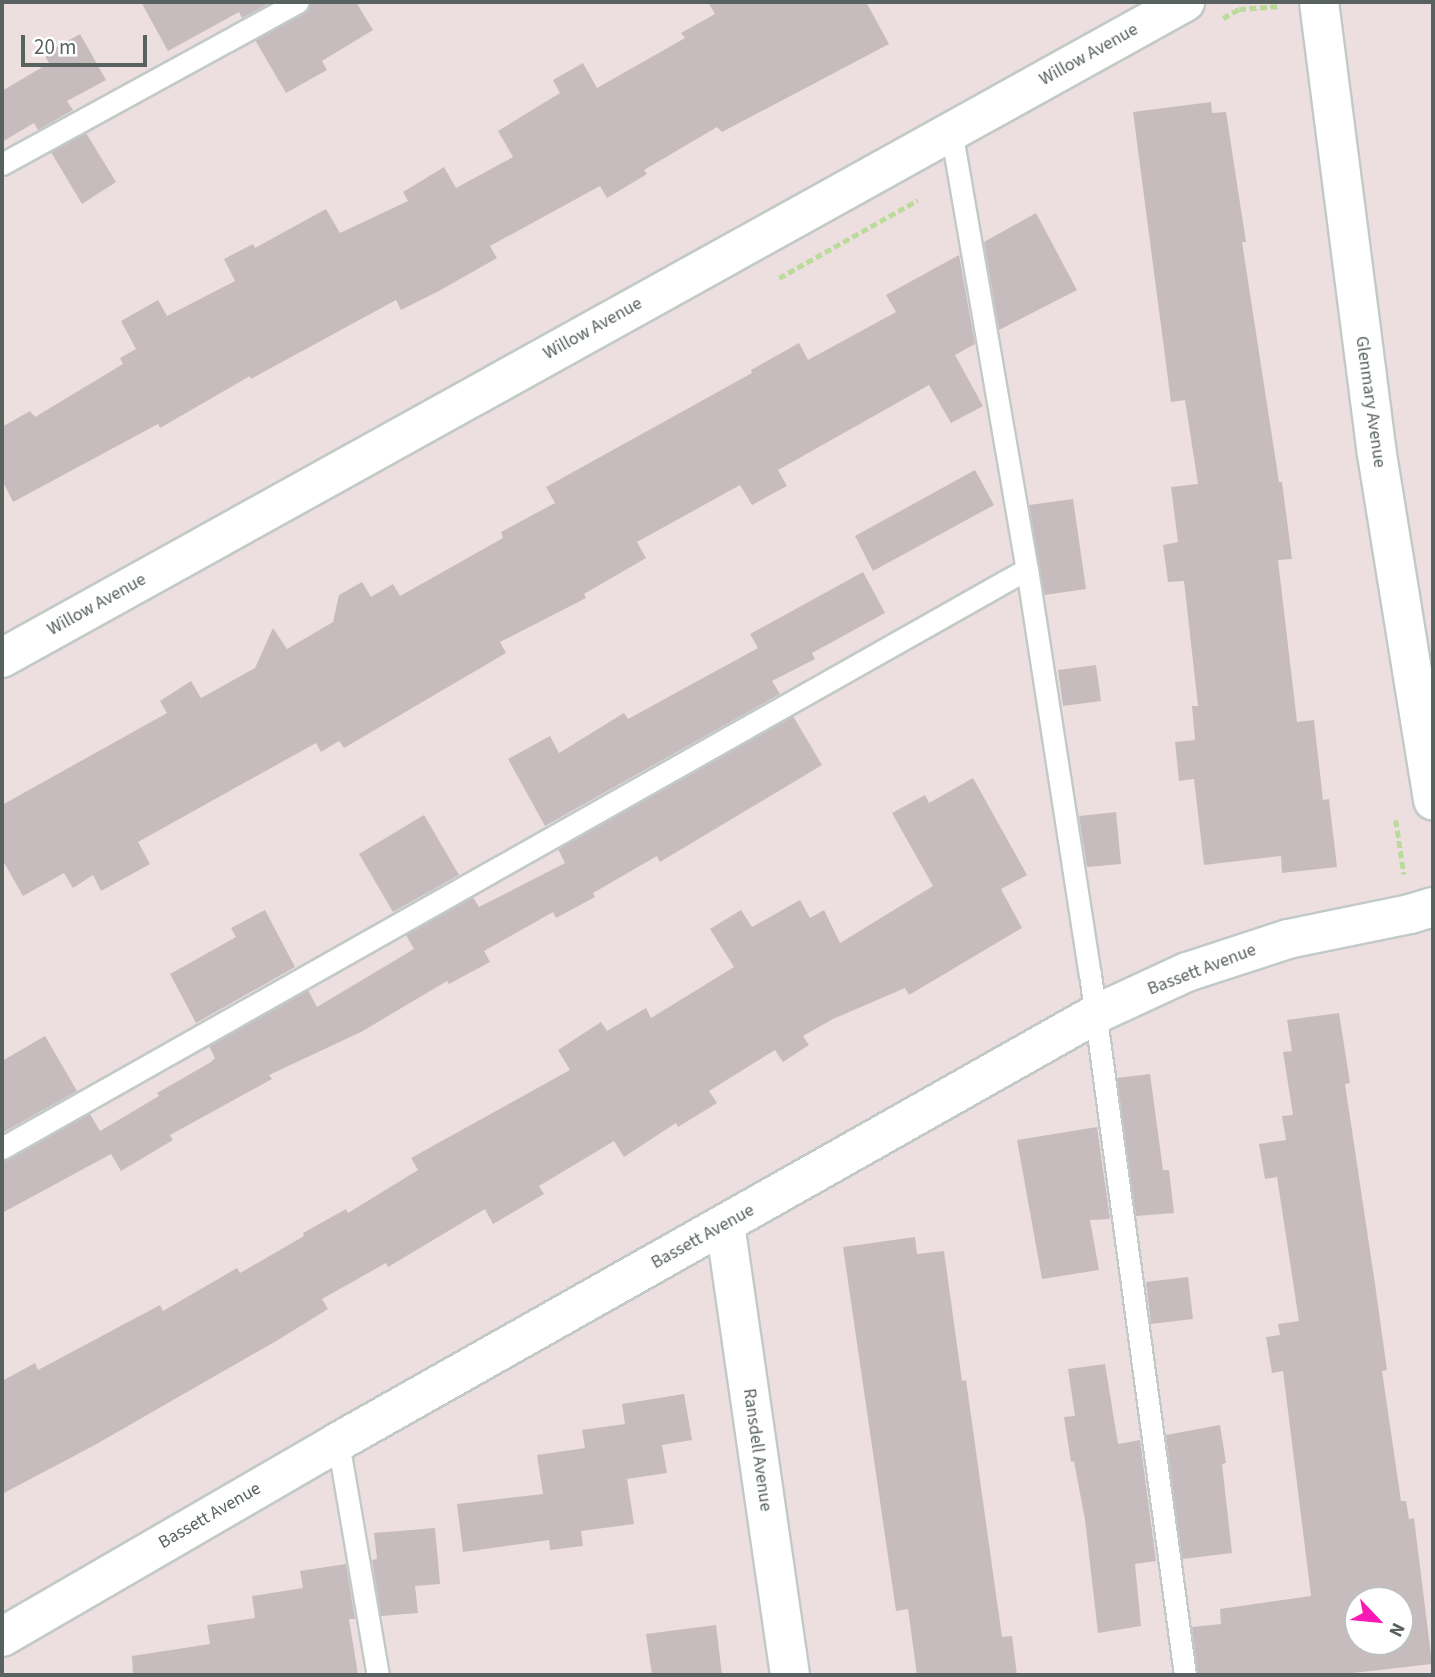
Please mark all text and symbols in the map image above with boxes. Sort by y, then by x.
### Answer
street label: Willow Avenue [1036,19,1142,91]
scale bar [24,21,150,65]
text: 20 m [34,32,76,62]
street label: Willow Avenue [540,293,646,365]
street label: Glenmary Avenue [1350,335,1390,469]
street label: Willow Avenue [44,569,150,641]
street label: Bassett Avenue [1145,939,1259,1001]
street label: Bassett Avenue [648,1200,758,1274]
street label: Ransdell Avenue [738,1387,776,1513]
street label: Bassett Avenue [155,1478,265,1554]
north arrow [1344,1586,1414,1656]
text: N [1382,1618,1411,1641]

